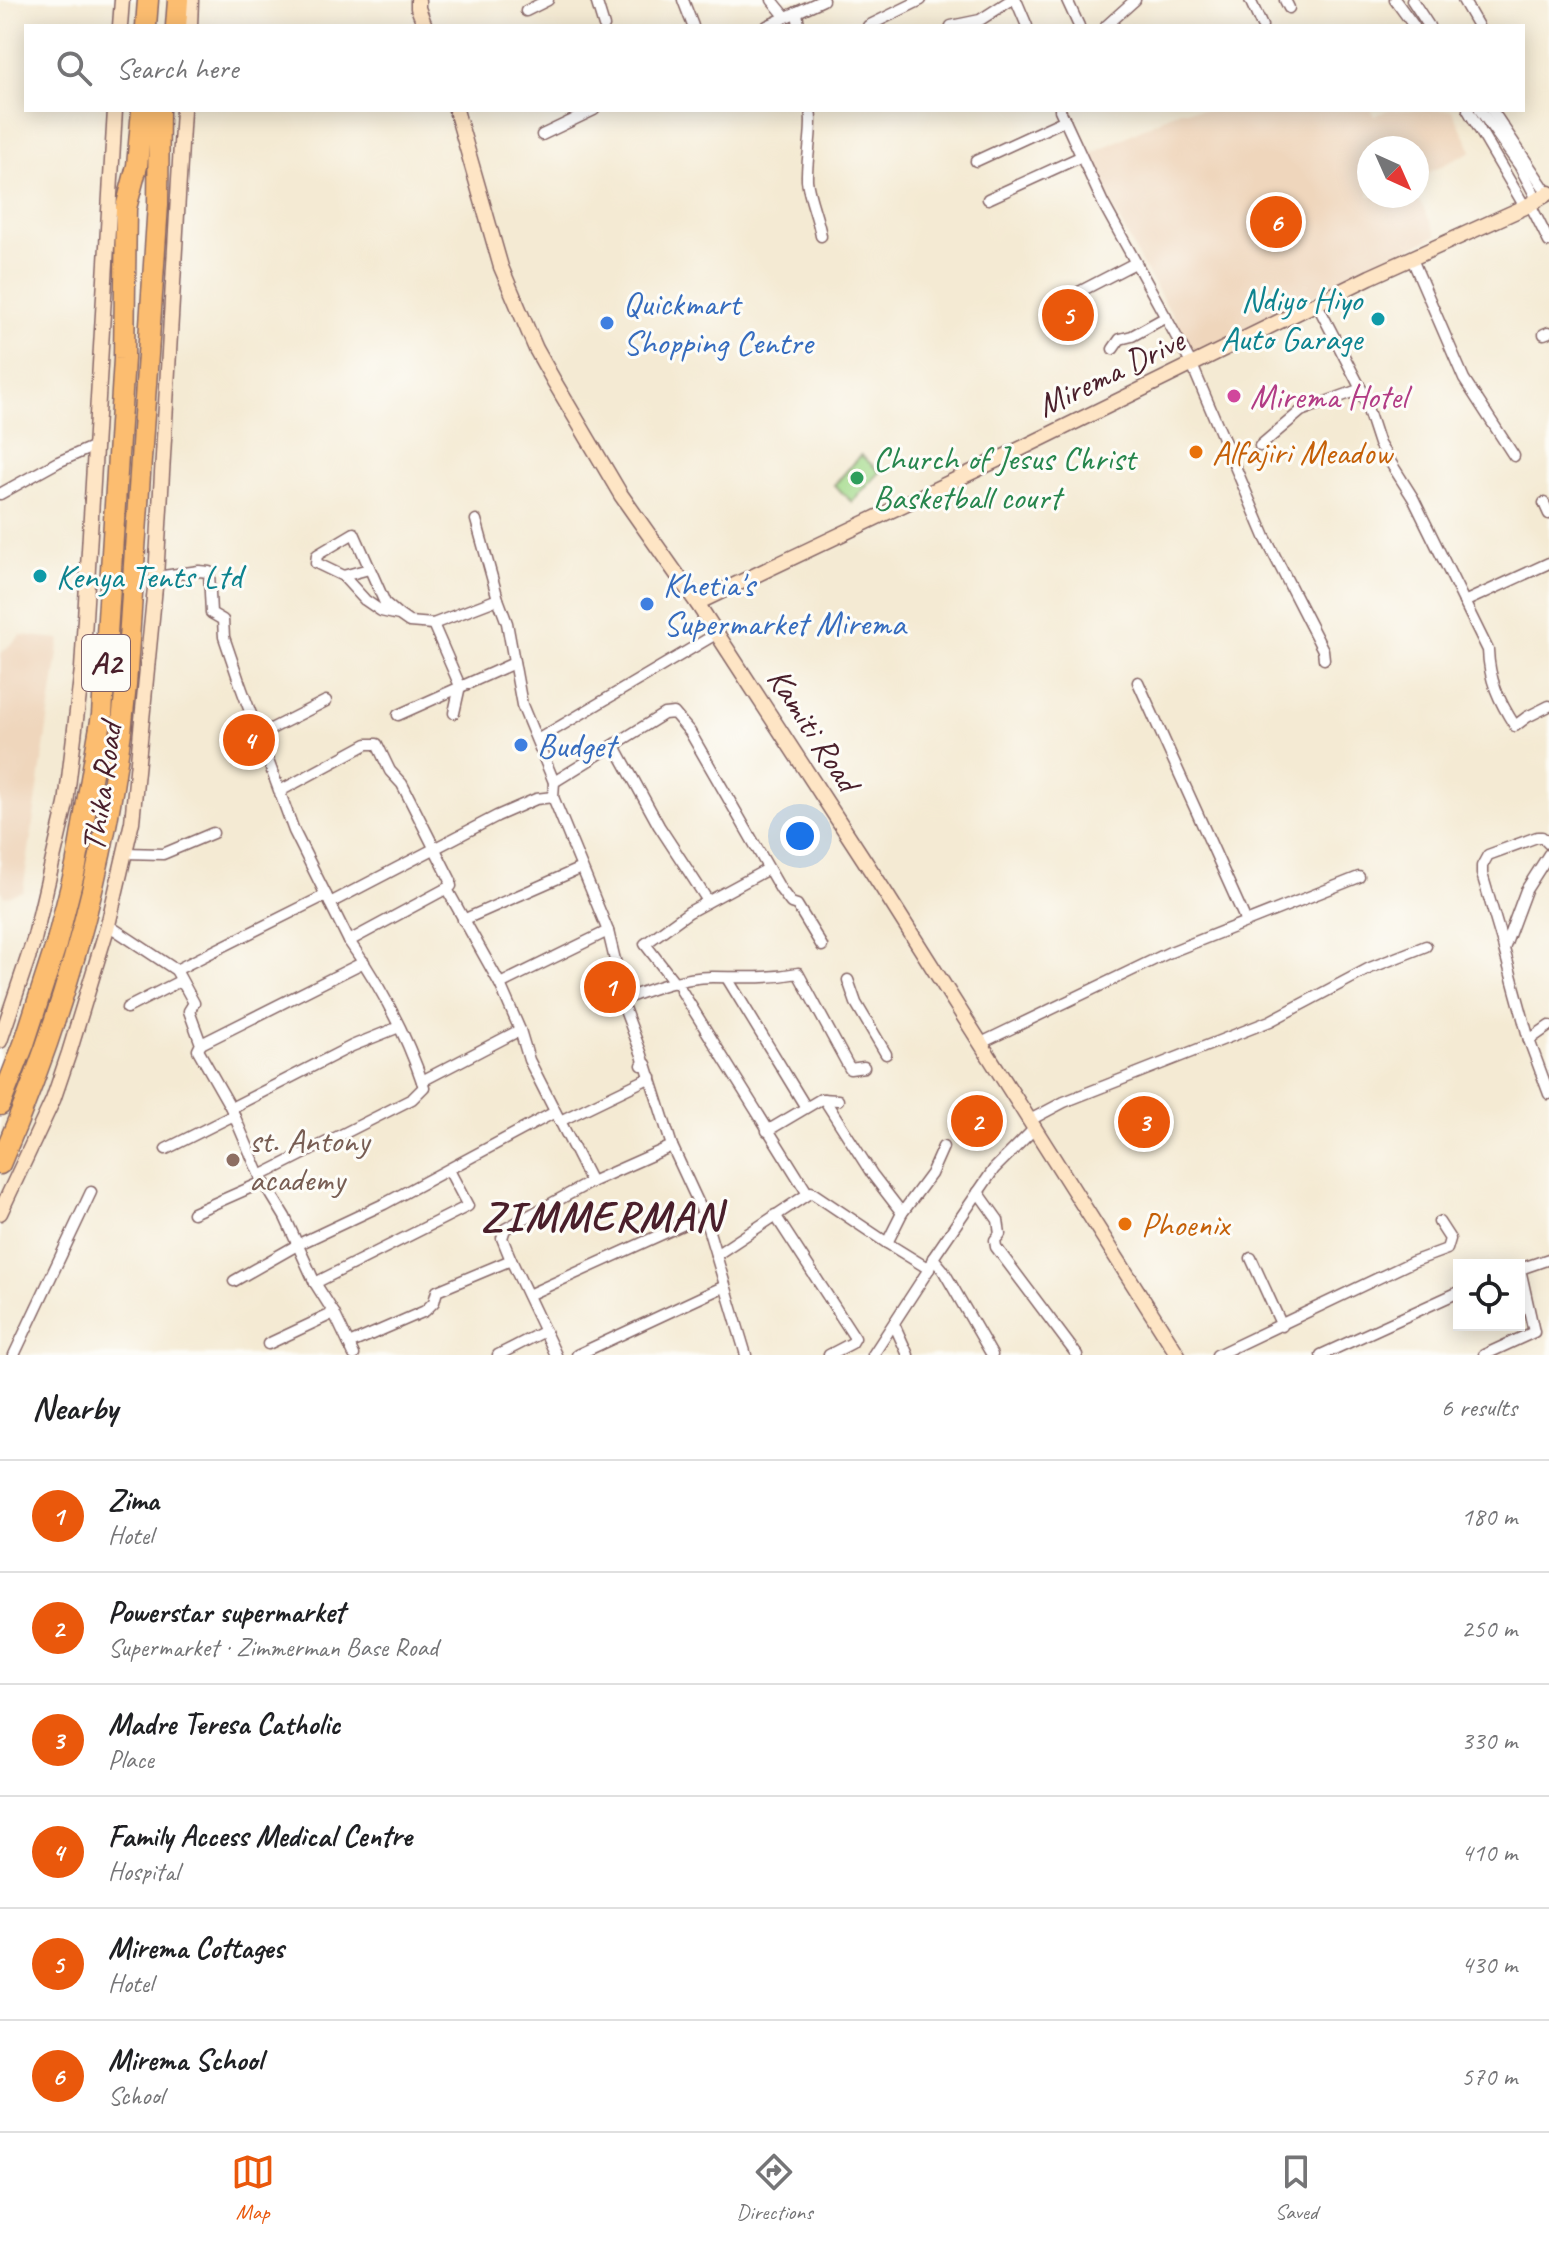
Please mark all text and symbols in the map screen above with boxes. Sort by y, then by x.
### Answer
search box [24,24,1525,112]
icon: search [52,46,96,90]
text: Search here [116,49,238,87]
north arrow [1357,136,1429,208]
pin: 6 [1250,192,1302,252]
place label: Ndiyo Hiyo Auto Garage [1220,278,1364,360]
place label: Quickmart Shopping Centre [623,282,816,364]
pin: 5 [1042,285,1094,345]
marker: Ndiyo Hiyo Auto Garage [1369,310,1387,328]
marker: Quickmart Shopping Centre [598,314,616,332]
street label: Mirema Drive [1030,318,1193,426]
place label: Mirema Hotel [1250,375,1413,418]
marker: Mirema Hotel [1225,387,1243,405]
place label: Alfajiri Meadow [1212,431,1394,474]
place label: Church of Jesus Christ Basketball court [873,437,1139,519]
marker: Alfajiri Meadow [1187,443,1205,461]
marker: Church of Jesus Christ Basketball court [848,469,866,487]
place label: Kenya Tents Ltd [56,555,246,598]
place label: Khetia's Supermarket Mirema [663,563,908,645]
marker: Kenya Tents Ltd [31,567,49,585]
marker: Khetia's Supermarket Mirema [638,595,656,613]
road number: A2 [82,635,130,691]
street label: Kamiti Road [758,659,872,803]
pin: 4 [223,710,275,770]
street label: Thika Road [71,715,132,854]
place label: Budget [537,724,620,767]
marker: Budget [512,736,530,754]
your location [780,816,820,856]
pin: 1 [584,957,636,1017]
pin: 2 [951,1091,1003,1151]
pin: 3 [1118,1092,1170,1152]
place label: st. Antony academy [249,1119,371,1201]
marker: st. Antony academy [224,1151,242,1169]
district label: ZIMMERMAN [481,1190,728,1243]
place label: Phoenix [1141,1203,1232,1246]
marker: Phoenix [1116,1215,1134,1233]
map controls [1453,1259,1525,1331]
button: locate [1453,1259,1525,1331]
text: Nearby [32,1386,118,1429]
text: 6 results [1441,1391,1517,1424]
text: Zima [108,1481,159,1519]
text: 1 [52,1500,64,1533]
text: 180 m [1461,1500,1517,1533]
text: Hotel [108,1519,153,1552]
text: Powerstar supermarket [108,1593,344,1631]
text: 2 [52,1612,64,1645]
text: 250 m [1461,1612,1517,1645]
text: Supermarket · Zimmerman Base Road [108,1631,438,1664]
text: Madre Teresa Catholic [108,1705,340,1743]
text: 3 [52,1724,64,1757]
text: 330 m [1461,1724,1517,1757]
text: Place [108,1743,154,1776]
text: Family Access Medical Centre [108,1817,412,1855]
text: 4 [52,1836,64,1869]
text: 410 m [1461,1836,1517,1869]
text: Hospital [108,1855,179,1888]
text: Mirema Cottages [108,1929,284,1967]
text: 5 [52,1948,64,1981]
text: 430 m [1461,1948,1517,1981]
text: Hotel [108,1967,153,2000]
text: Mirema School [108,2041,263,2079]
text: 6 [52,2060,64,2093]
text: 570 m [1461,2060,1517,2093]
text: School [108,2079,164,2112]
tab: Map [231,2150,275,2226]
tab: Directions [736,2150,813,2226]
tab: Saved [1274,2150,1318,2226]

